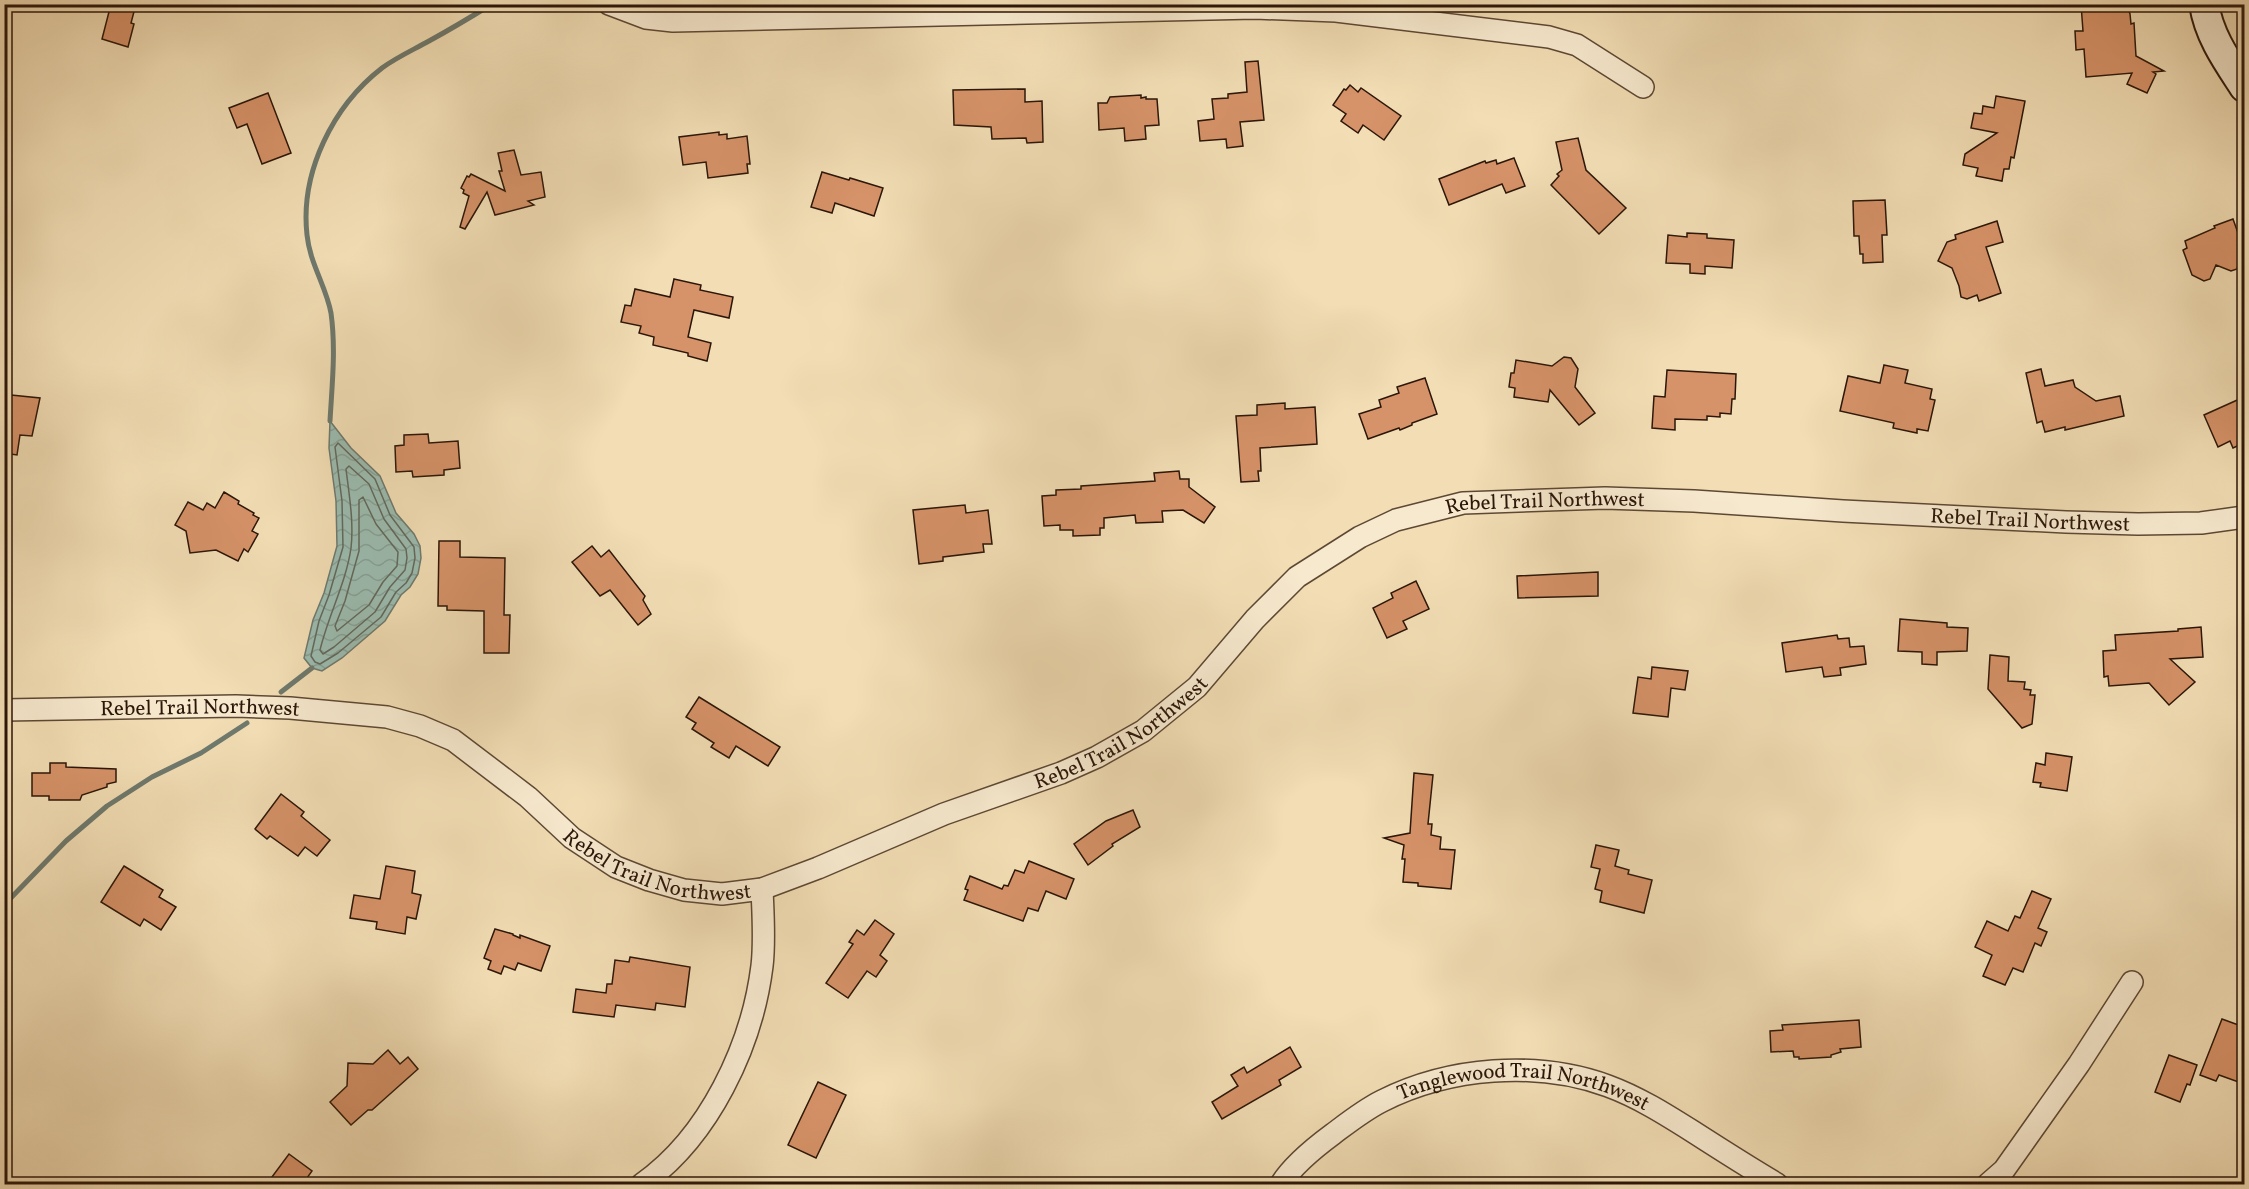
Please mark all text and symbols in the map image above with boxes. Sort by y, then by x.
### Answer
street label: Rebel Trail Northwest [1442,485,1645,523]
street label: Rebel Trail Northwest [1930,502,2130,540]
street label: Rebel Trail Northwest [1031,671,1216,797]
street label: Rebel Trail Northwest [100,693,301,725]
street label: Rebel Trail Northwest [555,823,753,910]
street label: Tanglewood Trail Northwest [1393,1057,1654,1119]

